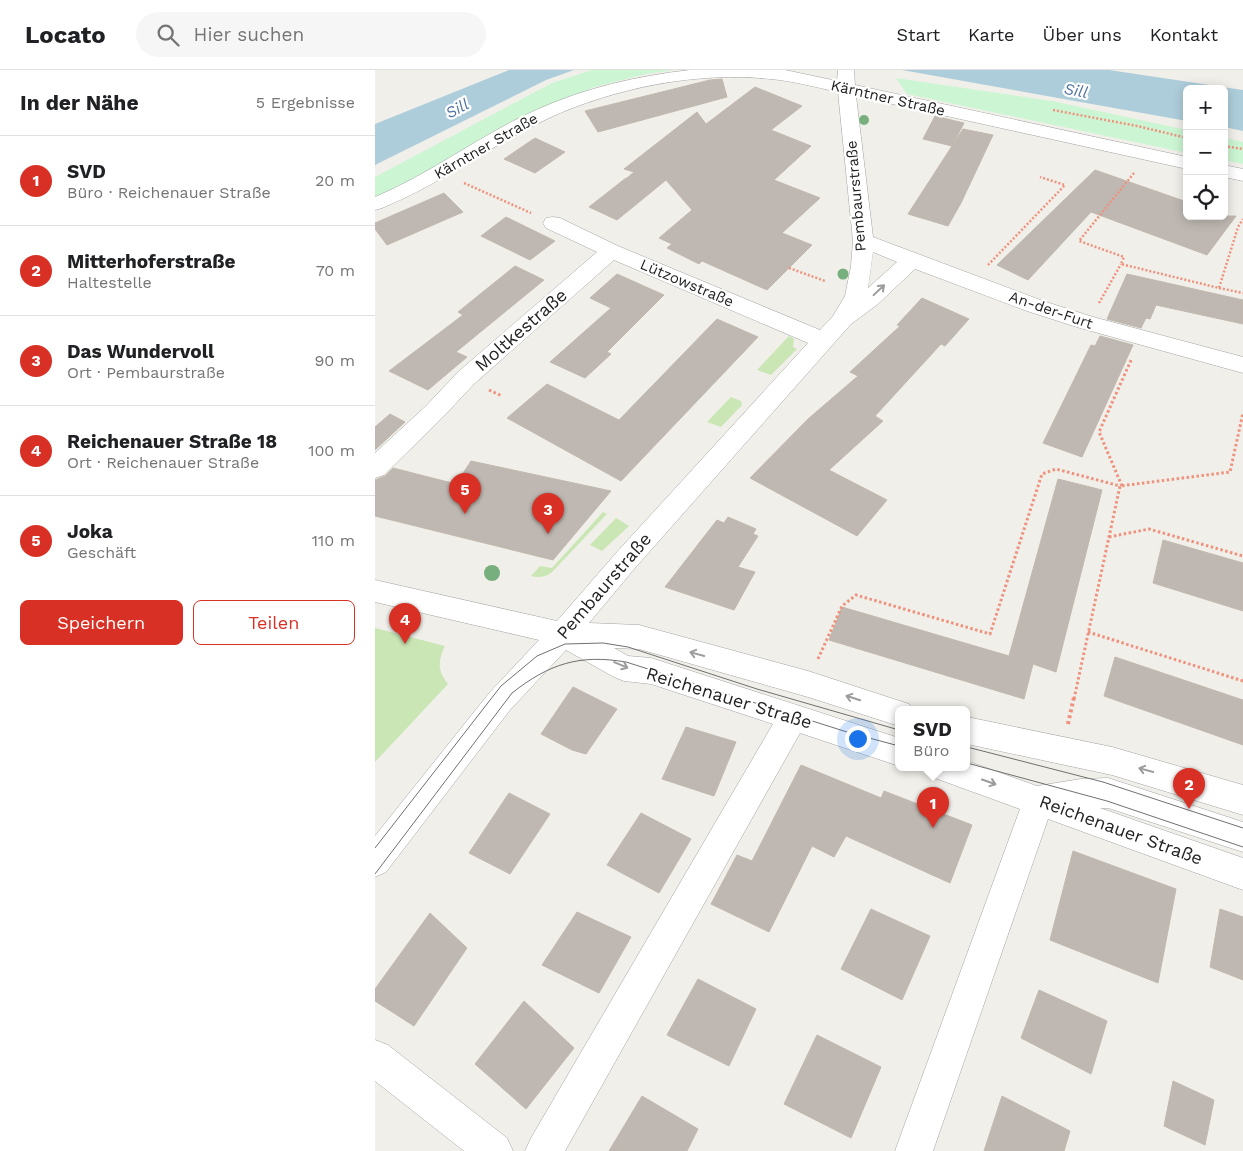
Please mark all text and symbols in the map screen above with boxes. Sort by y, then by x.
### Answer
search box [136,12,486,57]
text: Locato [25,21,106,49]
icon: search [154,21,182,49]
text: Hier suchen [194,23,304,46]
text: Start [896,24,940,45]
text: Karte [968,24,1015,45]
text: Über uns [1043,24,1122,45]
text: Kontakt [1150,24,1218,45]
street label: Kärntner Straße [829,76,947,120]
water label: Sill [1062,79,1090,102]
map controls [1183,85,1228,220]
button: + [1183,85,1228,130]
text: In der Nähe [20,90,139,115]
text: 5 Ergebnisse [256,93,355,112]
water label: Sill [442,94,472,122]
street label: Kärntner Straße [431,109,541,183]
button: − [1183,130,1228,175]
street label: Pembaurstraße [842,140,870,252]
text: SVD [67,160,106,183]
text: 1 [33,171,39,190]
text: 20 m [315,171,355,190]
button: locate [1183,175,1228,220]
text: Büro · Reichenauer Straße [67,183,271,202]
text: Mitterhoferstraße [67,250,236,273]
street label: Lützowstraße [638,255,736,311]
text: 2 [31,261,41,280]
text: 70 m [316,261,355,280]
text: Haltestelle [67,273,152,292]
street label: Moltkestraße [470,284,571,375]
one-way arrow [873,284,885,296]
street label: An-der-Furt [1007,287,1096,333]
text: Das Wundervoll [67,340,214,363]
text: 3 [31,351,41,370]
text: 90 m [314,351,355,370]
text: Ort · Pembaurstraße [67,363,225,382]
text: Reichenauer Straße 18 [67,430,277,453]
text: 4 [31,441,41,460]
text: 100 m [308,441,355,460]
text: Ort · Reichenauer Straße [67,453,259,472]
pin: 5 [449,473,481,514]
pin: 3 [532,493,564,534]
text: Joka [67,520,113,543]
street label: Pembaurstraße [552,528,655,643]
text: 5 [31,531,41,550]
text: 110 m [312,531,355,550]
text: Geschäft [67,543,136,562]
button: Speichern [20,600,183,645]
button: Teilen [193,600,355,645]
pin: 4 [389,603,421,644]
one-way arrow [689,648,705,658]
one-way arrow [614,661,629,671]
street label: Reichenauer Straße [644,662,815,733]
one-way arrow [845,693,861,703]
popup [895,706,970,771]
text: SVD [913,718,952,741]
your location [845,726,871,752]
text: Büro [913,741,949,760]
one-way arrow [1139,765,1155,774]
pin: 2 [1173,768,1205,809]
one-way arrow [981,778,996,787]
pin: 1 [917,787,949,828]
street label: Reichenauer Straße [1037,790,1206,869]

